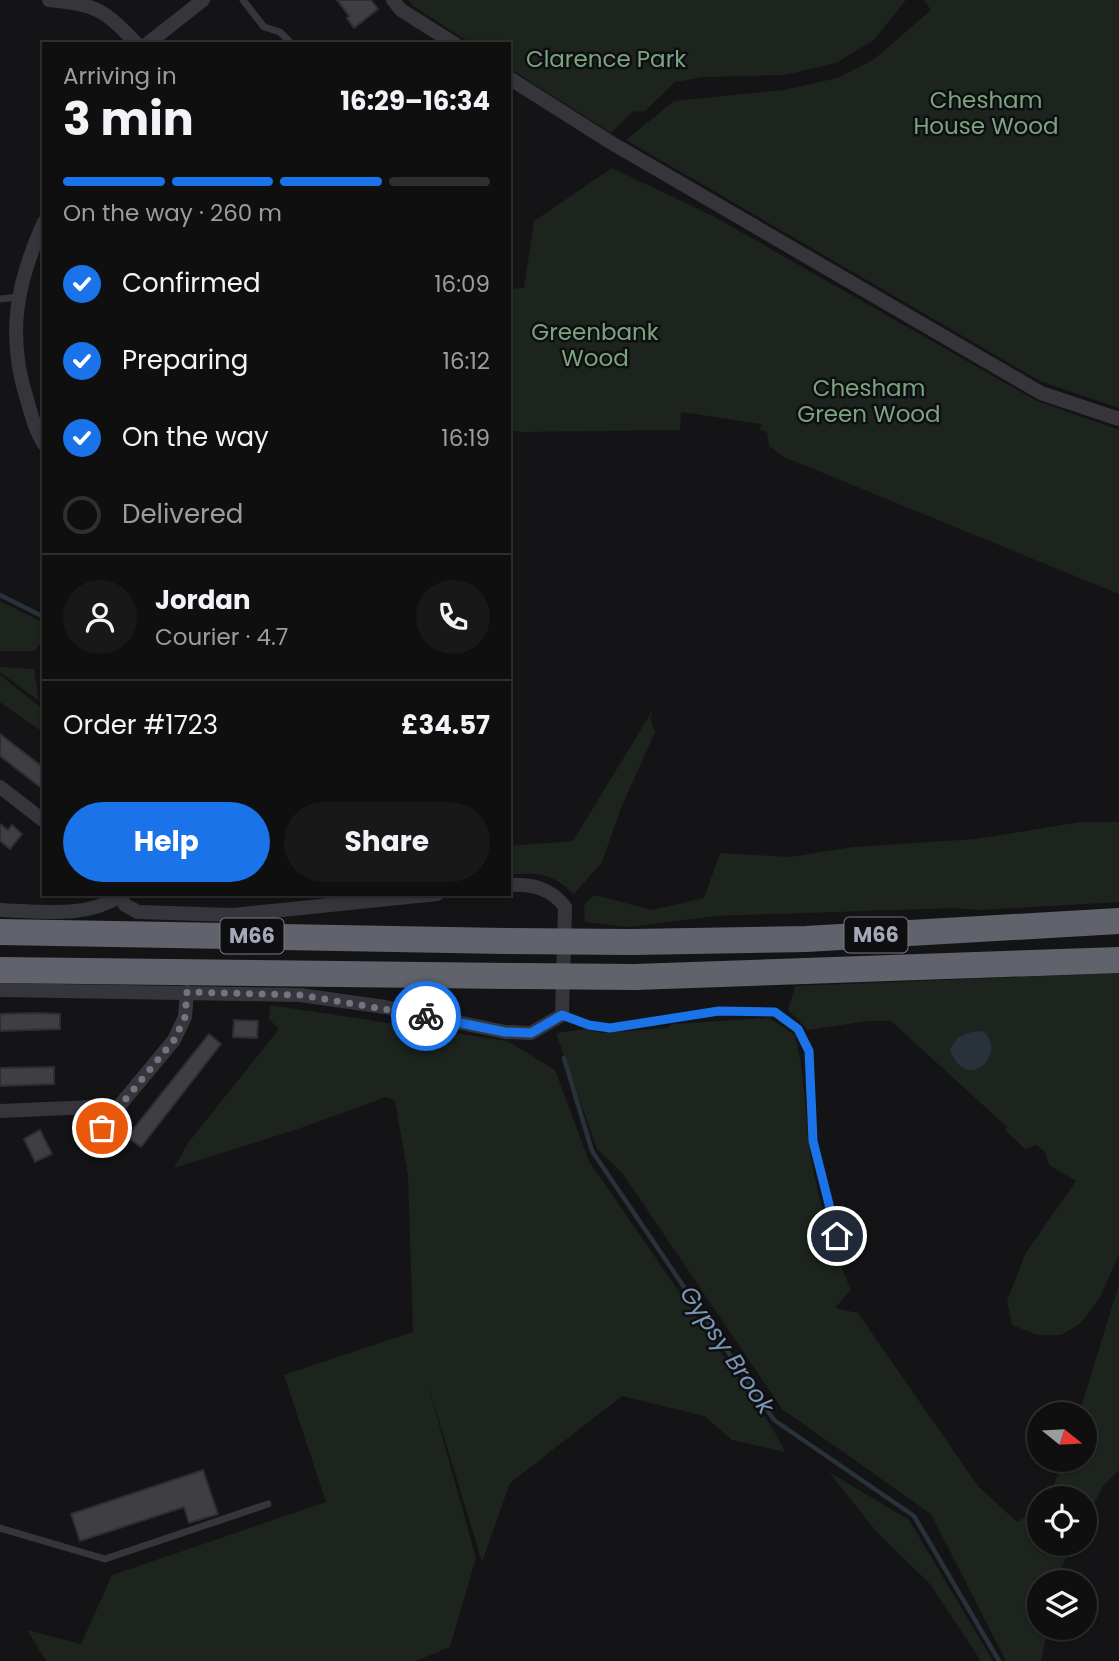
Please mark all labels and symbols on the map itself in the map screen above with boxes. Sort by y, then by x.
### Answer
park label: Clarence Park [526,43,686,75]
park label: Chesham House Wood [913,84,1059,142]
park label: Greenbank Wood [531,316,659,374]
park label: Chesham Green Wood [797,372,941,430]
road number: M66 [220,918,284,954]
road number: M66 [844,918,908,953]
courier [391,981,461,1051]
pin [72,1098,132,1158]
pin [807,1206,867,1266]
water label: Gypsy Brook [672,1279,783,1422]
north arrow [1027,1402,1097,1472]

